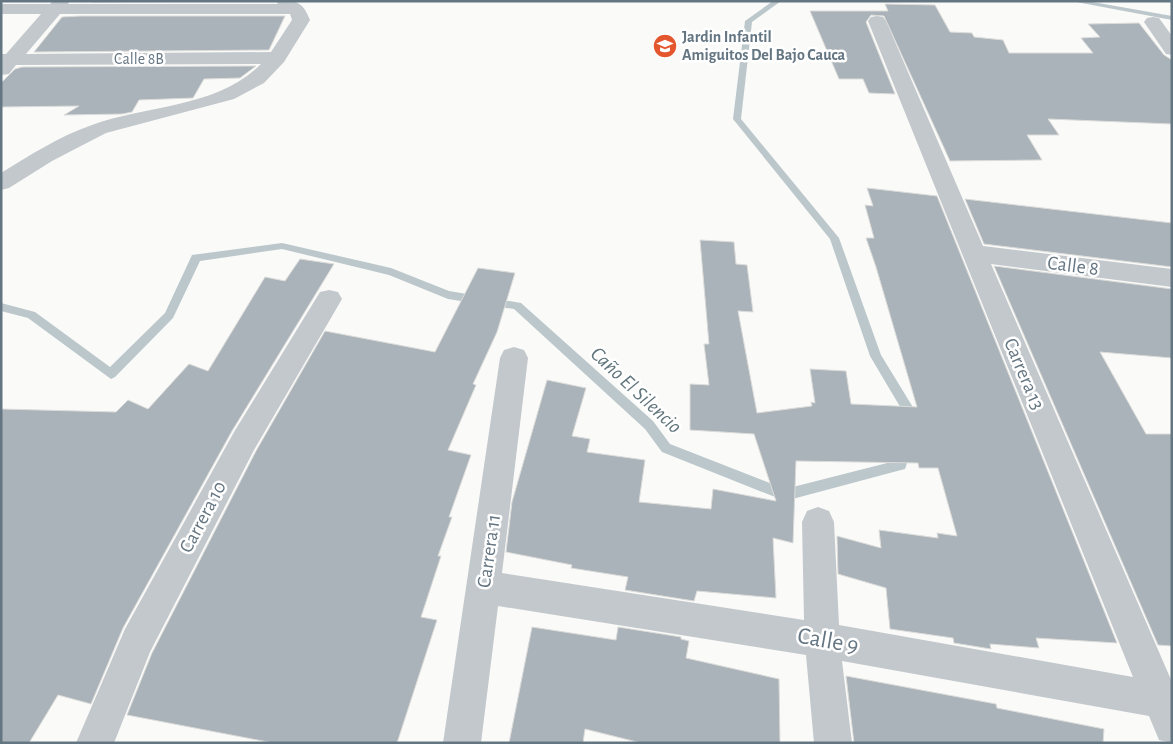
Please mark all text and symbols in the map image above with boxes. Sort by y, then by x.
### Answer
place label: Jardin Infantil Amiguitos Del Bajo Cauca [682,29,846,64]
school or university icon: Jardin Infantil Amiguitos Del Bajo Cauca [652,33,678,59]
street label: Calle 8B [114,51,164,67]
street label: Calle 8 [1046,253,1100,279]
street label: Carrera 13 [1000,335,1048,413]
water label: Caño El Silencio [586,343,686,437]
street label: Carrera 10 [176,478,230,556]
street label: Carrera 11 [474,513,504,589]
street label: Calle 9 [796,624,860,658]

